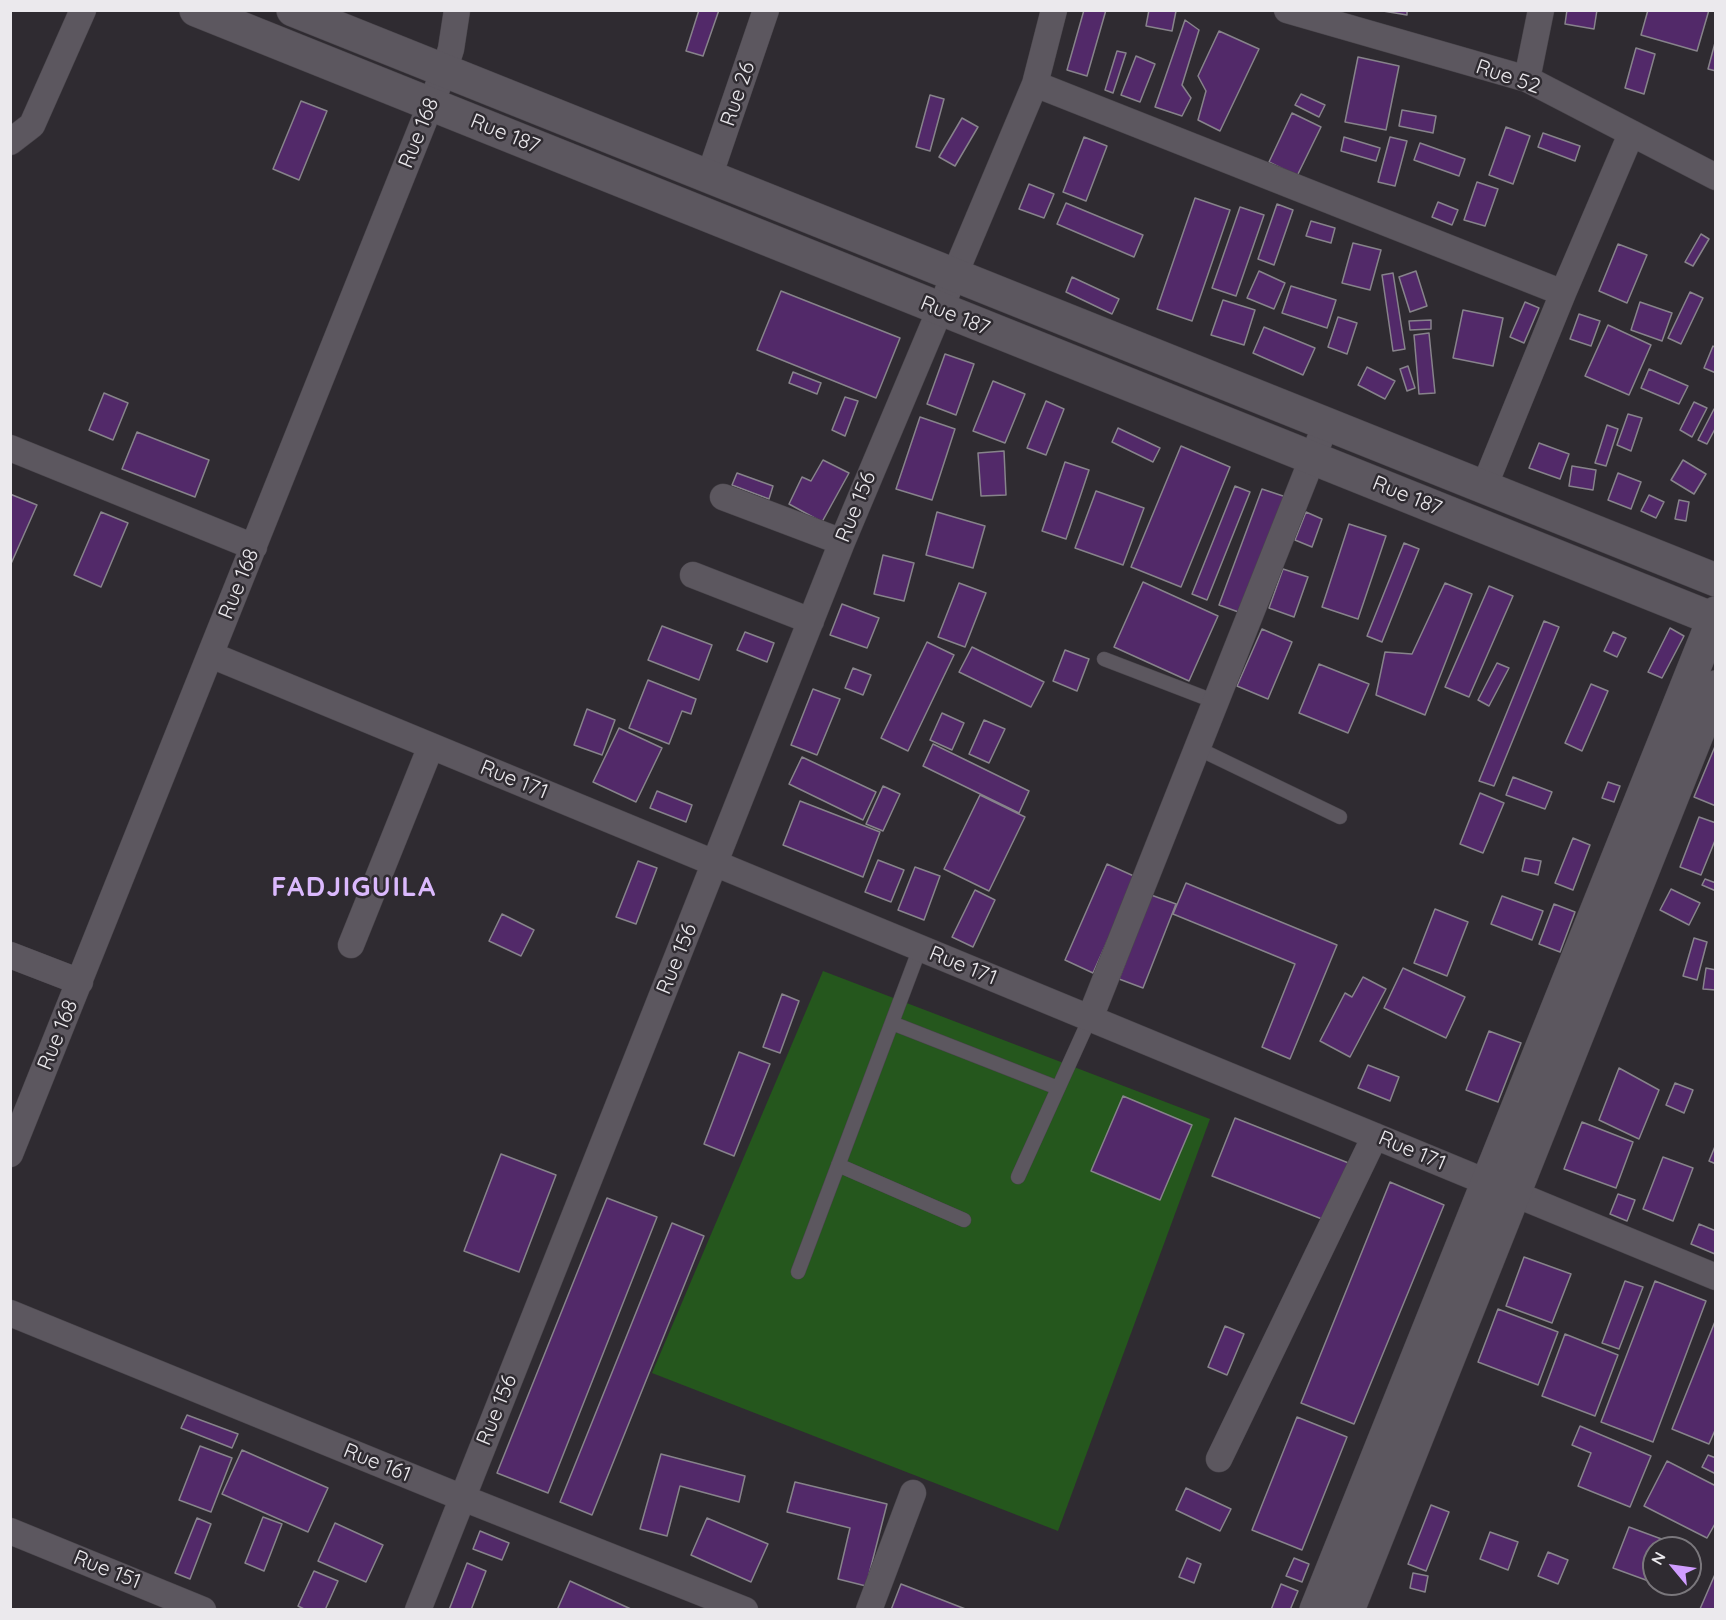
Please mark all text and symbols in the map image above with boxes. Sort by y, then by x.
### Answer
street label: Rue 52 [1472,54,1544,100]
street label: Rue 26 [715,59,761,129]
street label: Rue 168 [393,94,445,172]
street label: Rue 187 [467,109,543,159]
street label: Rue 187 [917,291,993,341]
street label: Rue 156 [830,468,882,546]
street label: Rue 187 [1369,471,1445,521]
street label: Rue 168 [213,545,265,623]
street label: Rue 171 [476,755,552,805]
district label: FADJIGUILA [271,872,437,904]
street label: Rue 156 [651,920,703,998]
street label: Rue 171 [925,941,1001,991]
street label: Rue 168 [32,996,84,1074]
street label: Rue 171 [1375,1126,1449,1176]
street label: Rue 156 [471,1371,523,1449]
street label: Rue 161 [340,1438,414,1488]
north arrow [1642,1536,1702,1596]
street label: Rue 151 [70,1545,144,1595]
text: N [1646,1548,1670,1568]

